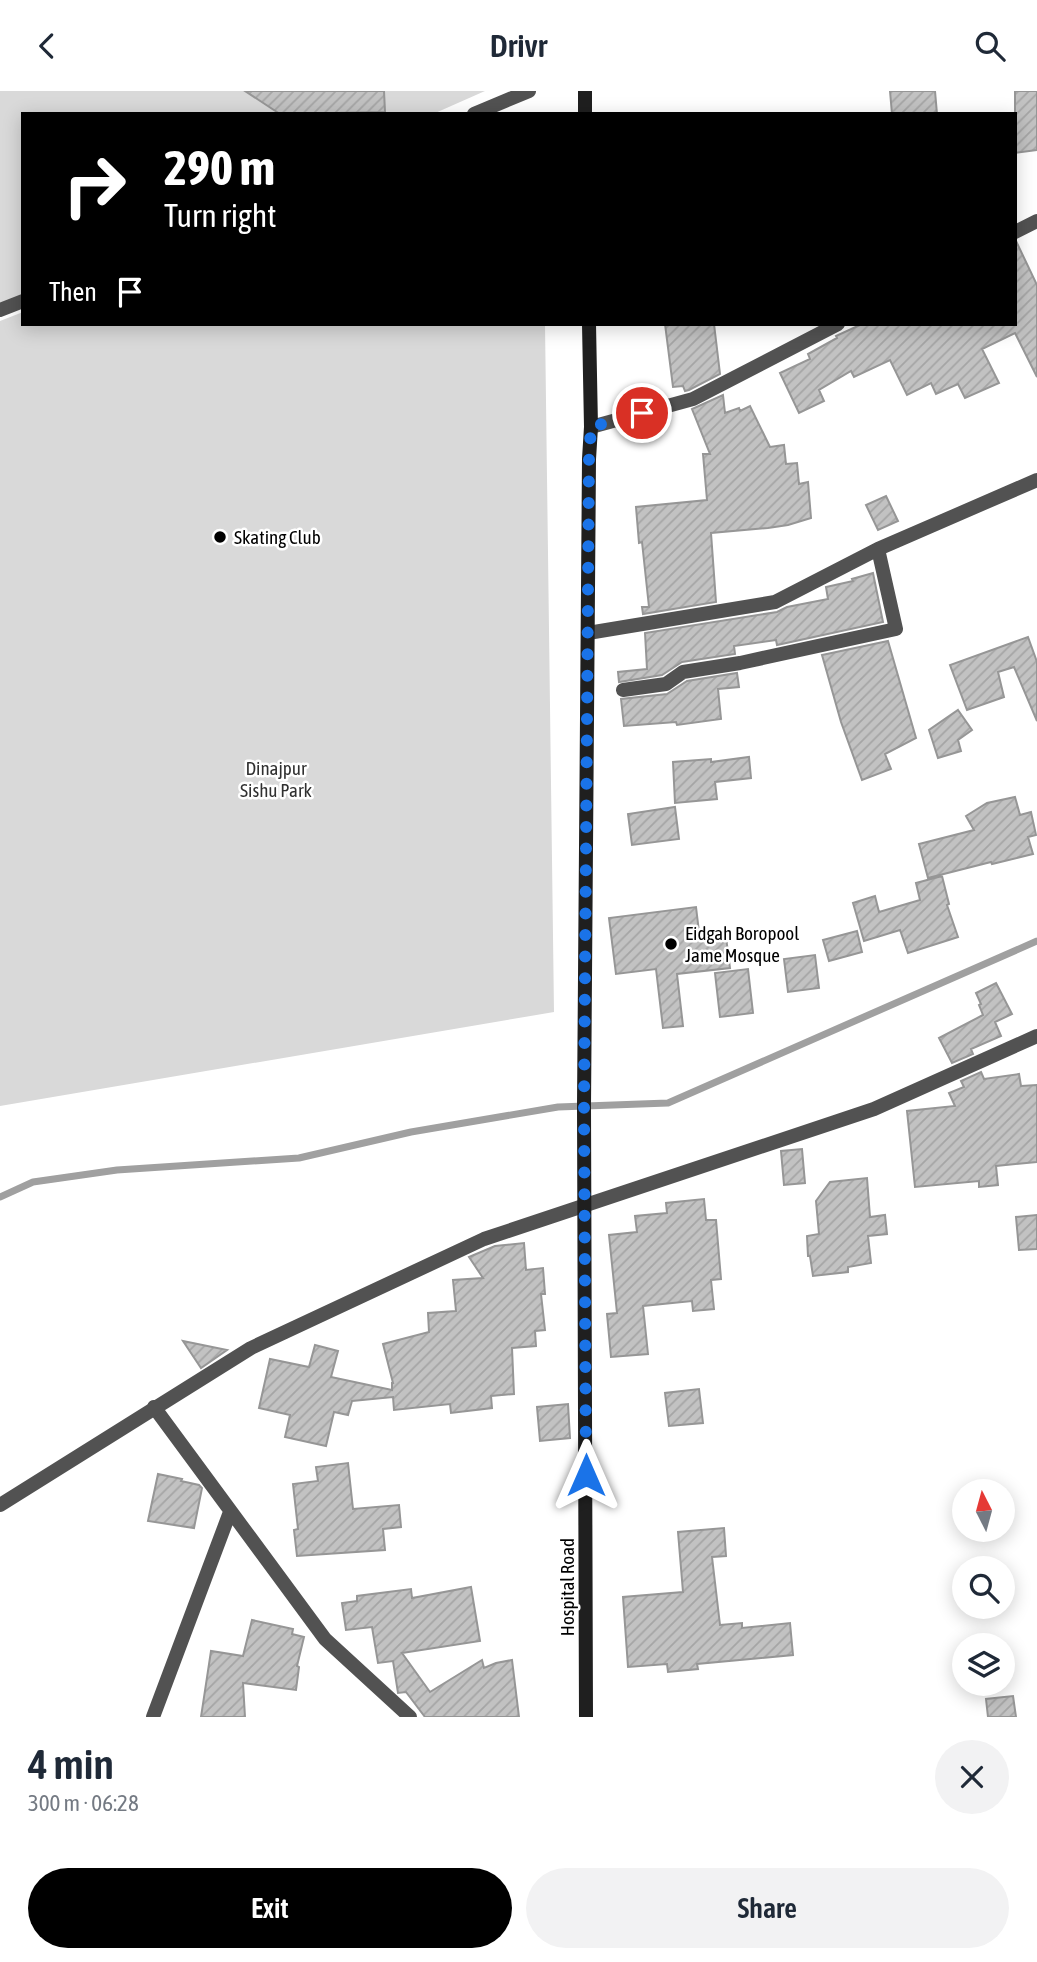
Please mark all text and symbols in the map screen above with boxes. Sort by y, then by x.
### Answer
icon: back [28,27,66,65]
text: Drivr [490,27,547,64]
icon: search [971,27,1009,65]
text: 290 m [164,139,275,195]
icon: right [49,140,140,231]
text: Turn right [164,197,277,234]
icon: arrive [111,273,149,311]
text: Then [49,277,97,307]
pin [612,383,672,443]
icon: arrive [623,394,661,432]
place label: Skating Club [234,526,321,548]
marker: Skating Club [212,529,228,545]
park label: Dinajpur Sishu Park [240,757,313,801]
place label: Eidgah Boropool Jame Mosque [685,922,799,966]
marker: Eidgah Boropool Jame Mosque [663,936,679,952]
position arrow [549,1438,623,1512]
north arrow [952,1479,1015,1542]
map controls [952,1479,1015,1696]
street label: Hospital Road [556,1538,578,1636]
button: search [952,1556,1015,1619]
button: layers [952,1633,1015,1696]
text: 4 min [28,1740,114,1788]
button: close [935,1740,1009,1814]
text: 300 m · 06:28 [28,1790,139,1816]
button: Exit [28,1868,512,1948]
button: Share [526,1868,1009,1948]

